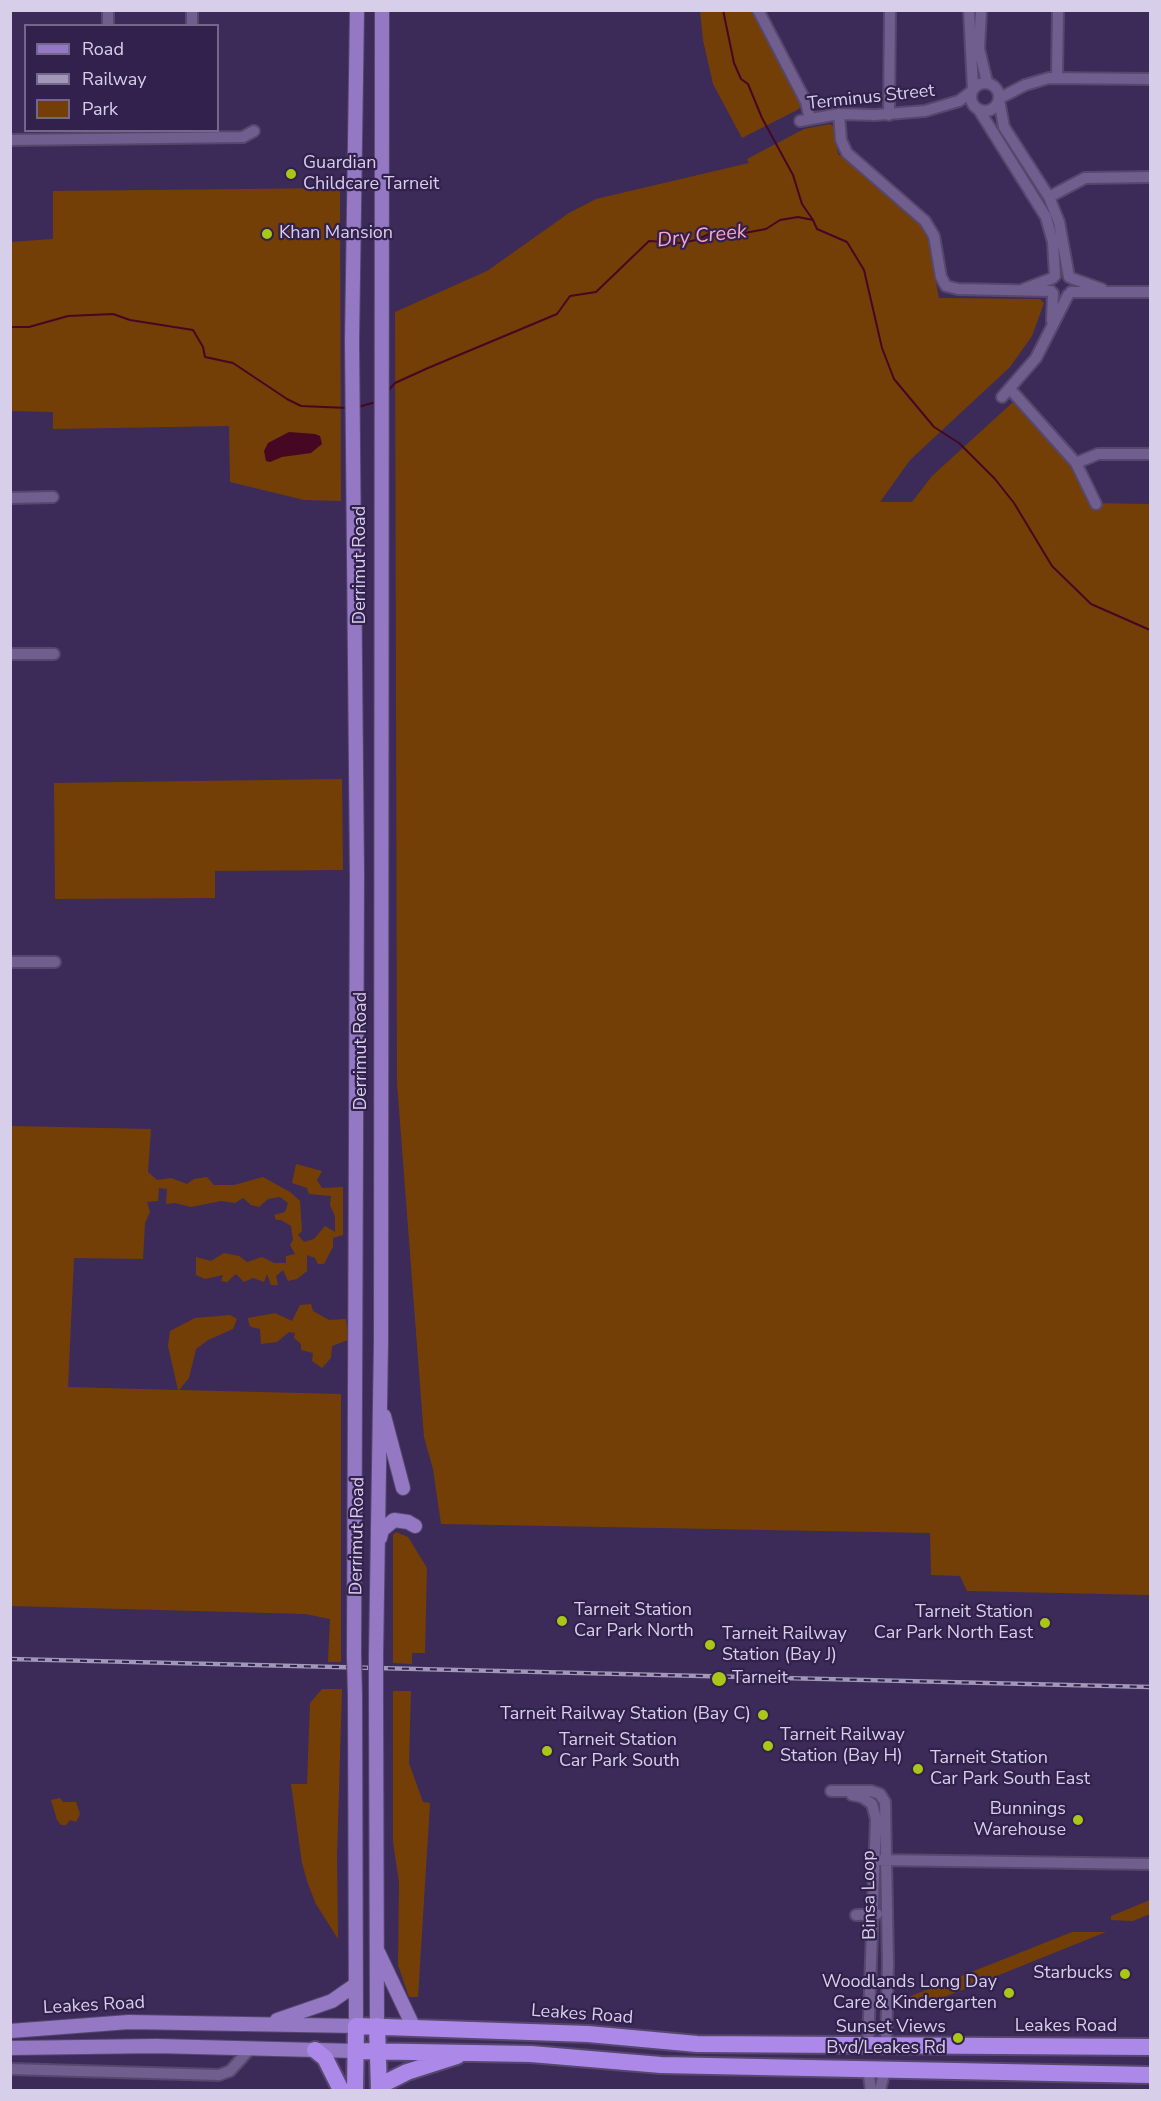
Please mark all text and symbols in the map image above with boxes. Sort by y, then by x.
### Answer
legend [24,24,219,132]
text: Road [82,37,124,61]
text: Railway [82,67,147,91]
street label: Terminus Street [806,81,936,115]
text: Park [82,97,118,121]
place label: Guardian Childcare Tarneit [303,153,439,195]
marker: Guardian Childcare Tarneit [284,167,298,181]
water label: Dry Creek [656,220,748,254]
place label: Khan Mansion [279,223,393,245]
marker: Khan Mansion [260,227,274,241]
street label: Derrimut Road [350,506,372,624]
street label: Derrimut Road [351,992,373,1110]
street label: Derrimut Road [346,1477,370,1595]
place label: Tarneit Station Car Park North [574,1600,694,1642]
place label: Tarneit Station Car Park North East [874,1602,1033,1644]
marker: Tarneit Station Car Park North [555,1614,569,1628]
marker: Tarneit Station Car Park North East [1038,1616,1052,1630]
place label: Tarneit Railway Station (Bay J) [722,1624,847,1666]
marker: Tarneit Railway Station (Bay J) [703,1638,717,1652]
place label: Tarneit [732,1668,788,1690]
marker: Tarneit [710,1670,728,1688]
place label: Tarneit Railway Station (Bay C) [500,1704,751,1726]
marker: Tarneit Railway Station (Bay C) [756,1708,770,1722]
place label: Tarneit Railway Station (Bay H) [780,1725,905,1768]
place label: Tarneit Station Car Park South [559,1730,680,1772]
marker: Tarneit Railway Station (Bay H) [761,1739,775,1753]
marker: Tarneit Station Car Park South [540,1744,554,1758]
place label: Tarneit Station Car Park South East [930,1748,1090,1790]
marker: Tarneit Station Car Park South East [911,1762,925,1776]
place label: Bunnings Warehouse [973,1799,1066,1842]
marker: Bunnings Warehouse [1071,1813,1085,1827]
street label: Binsa Loop [858,1850,882,1940]
place label: Starbucks [1033,1963,1113,1985]
marker: Starbucks [1118,1967,1132,1981]
place label: Woodlands Long Day Care & Kindergarten [822,1972,997,2014]
marker: Woodlands Long Day Care & Kindergarten [1002,1986,1016,2000]
street label: Leakes Road [42,1993,146,2019]
street label: Leakes Road [530,2001,634,2029]
street label: Leakes Road [1015,2016,1117,2038]
place label: Sunset Views Bvd/Leakes Rd [826,2017,946,2060]
marker: Sunset Views Bvd/Leakes Rd [951,2031,965,2045]

